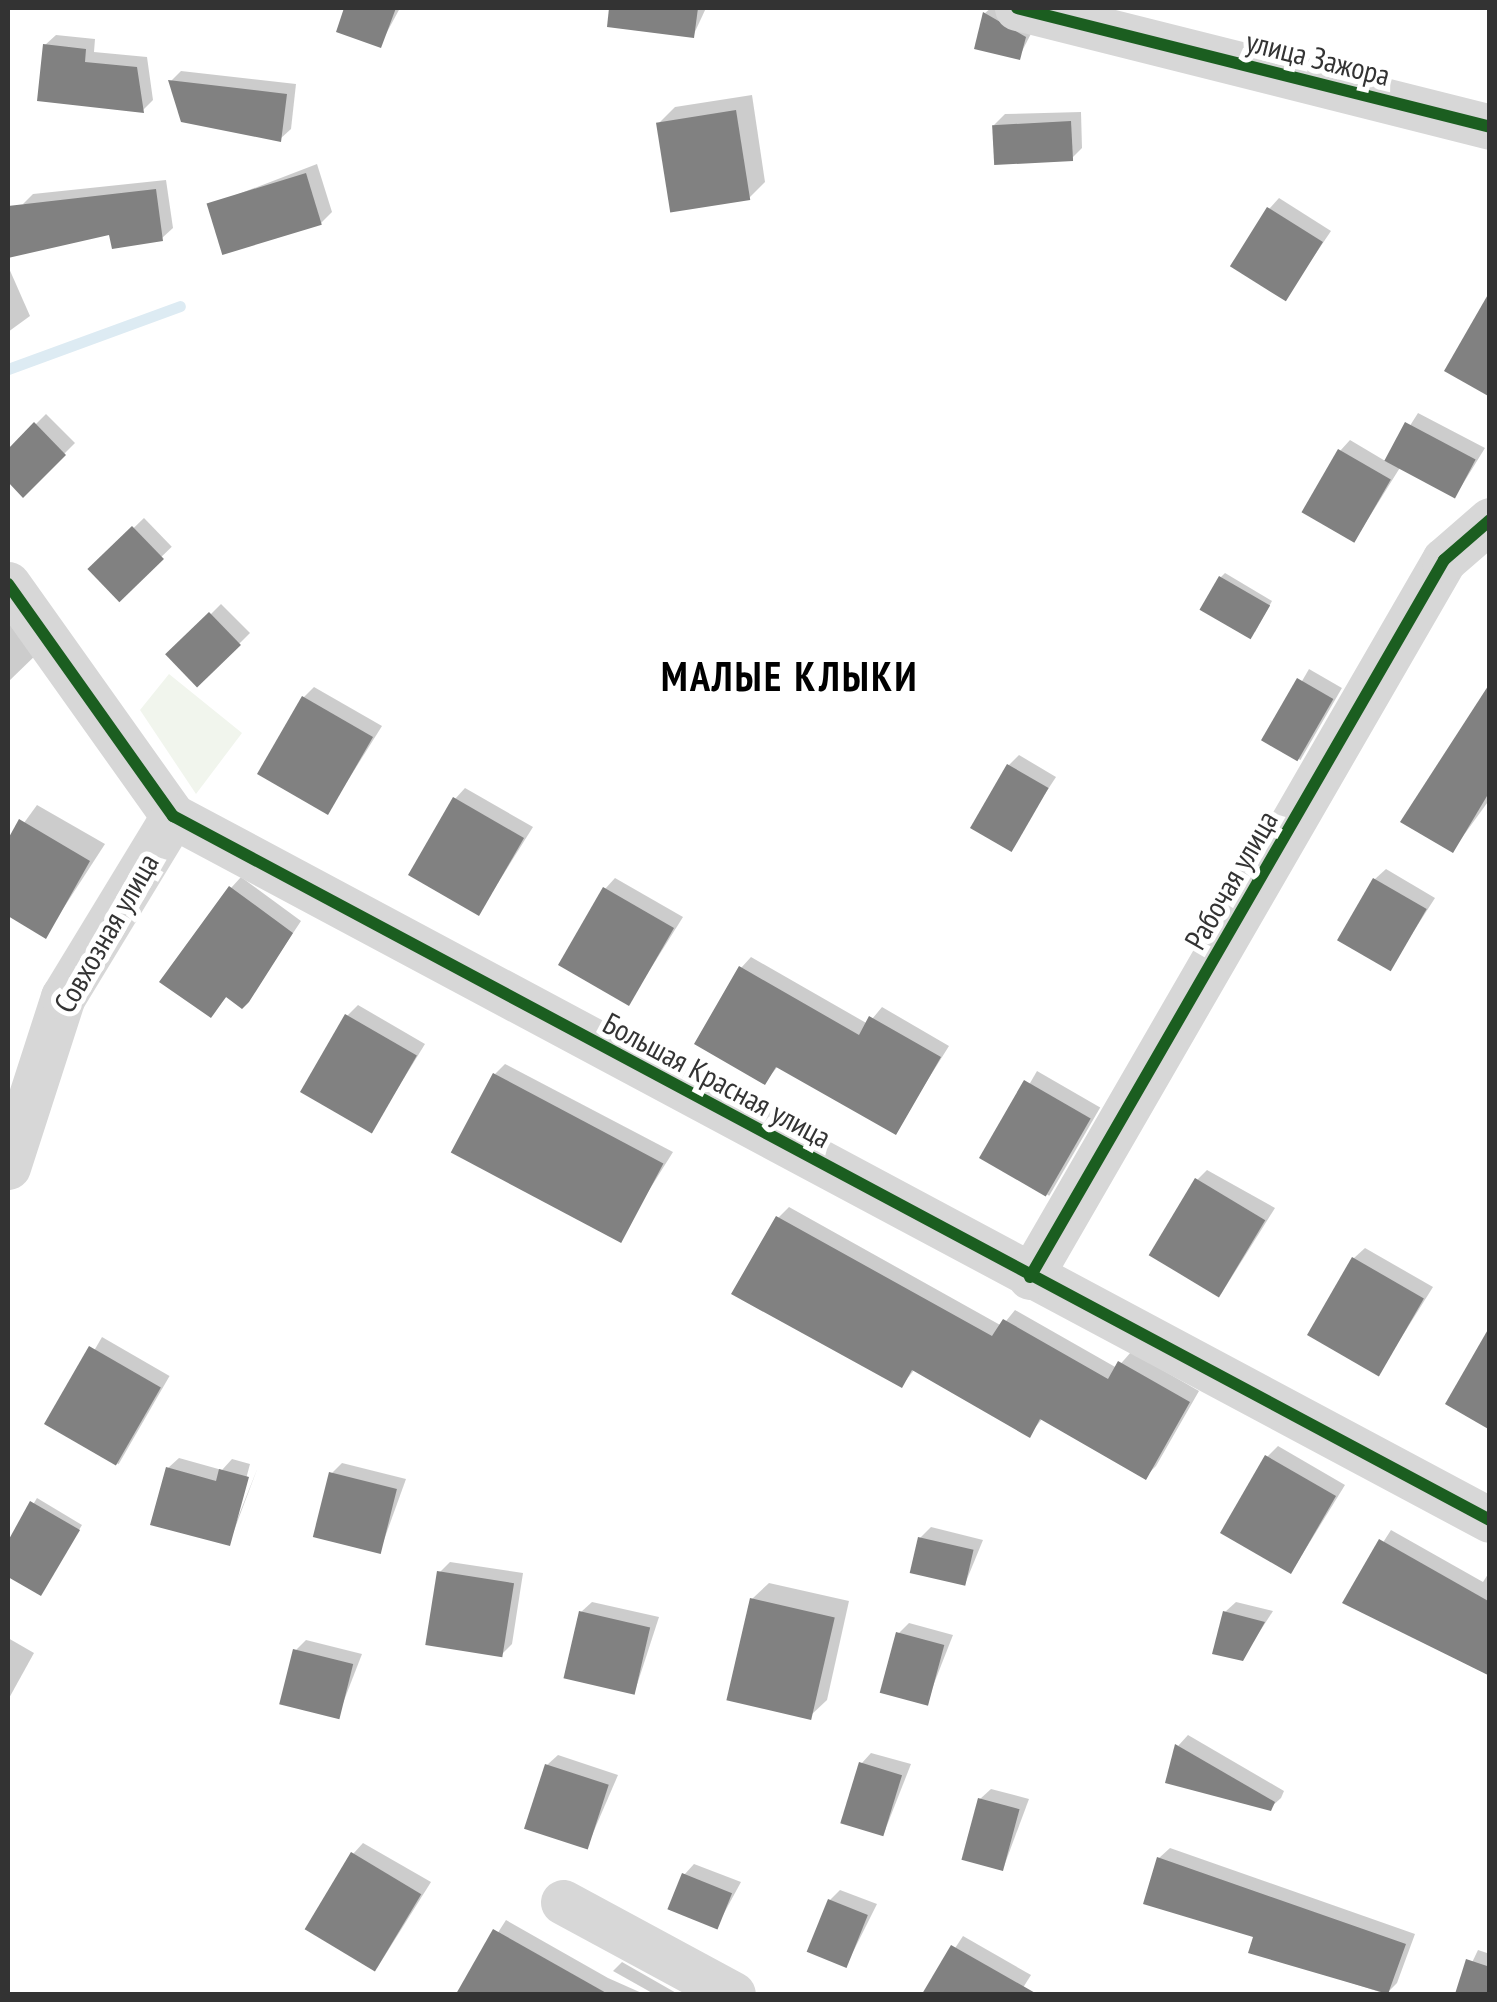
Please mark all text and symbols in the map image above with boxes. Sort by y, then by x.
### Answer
street label: улица Зажора [1242,23,1394,93]
district label: МАЛЫЕ КЛЫКИ [661,652,919,700]
street label: Рабочая улица [1177,804,1285,956]
street label: Совхозная улица [46,847,166,1019]
street label: Большая Красная улица [597,1005,837,1155]

